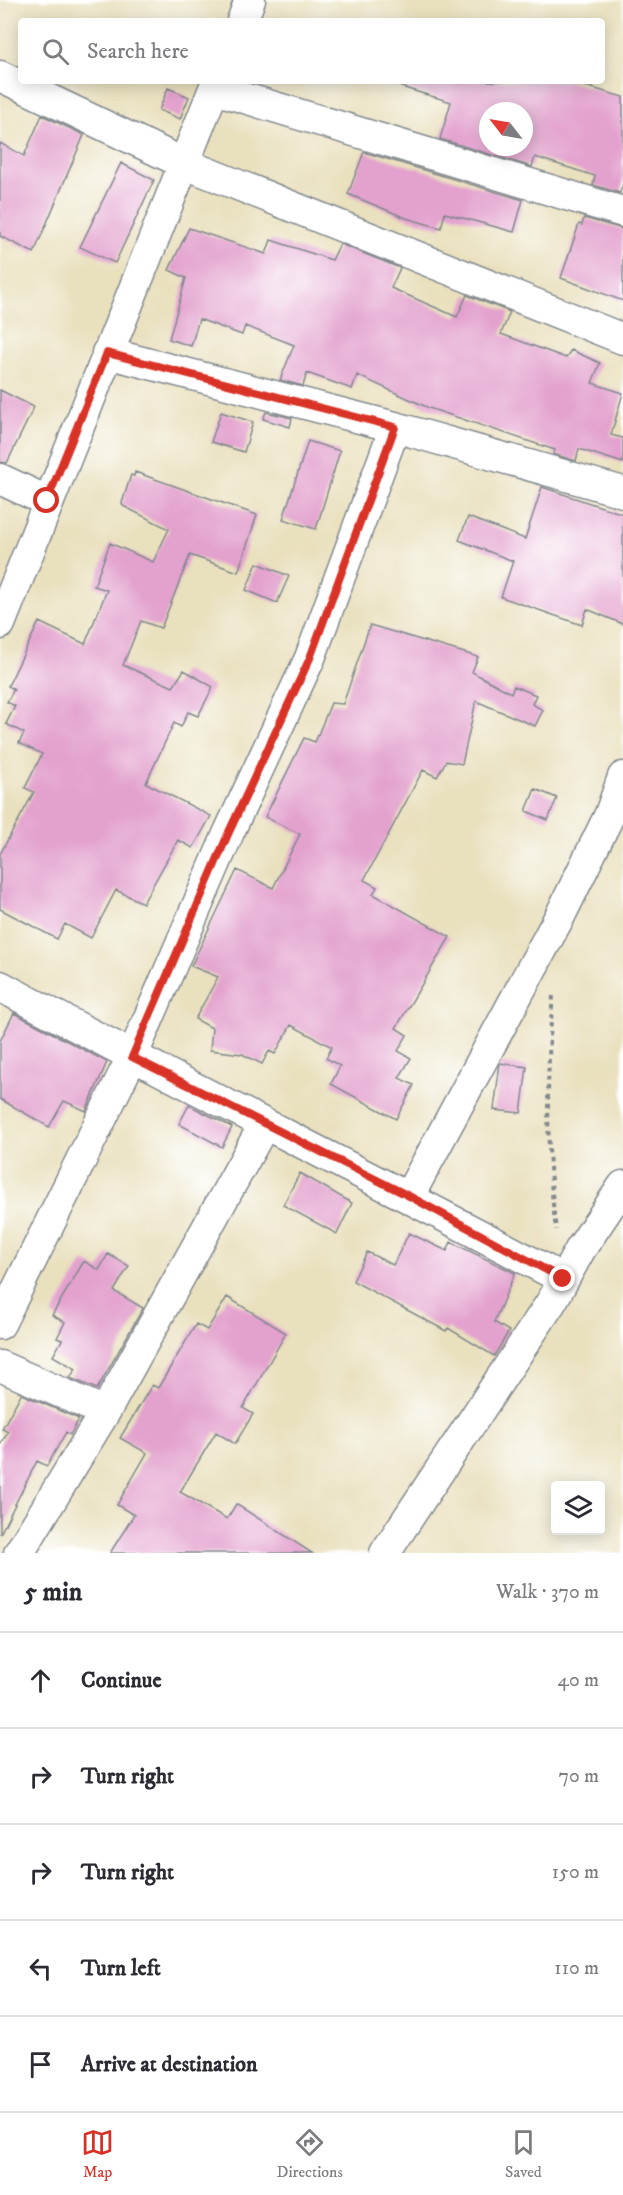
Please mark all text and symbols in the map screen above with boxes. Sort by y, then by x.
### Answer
search box [18,18,605,84]
icon: search [39,35,72,68]
text: Search here [87,38,189,65]
north arrow [479,102,533,156]
route start [33,487,59,513]
route end [549,1265,575,1291]
map controls [551,1481,605,1535]
button: layers [551,1481,605,1535]
text: 5 min [24,1576,82,1609]
text: Walk · 370 m [496,1580,599,1605]
icon: ahead [24,1664,57,1697]
text: Continue [81,1667,162,1694]
text: 40 m [557,1668,599,1693]
icon: right [24,1760,57,1793]
text: Turn right [81,1763,174,1790]
text: 70 m [558,1764,599,1789]
icon: right [24,1856,57,1889]
text: Turn right [81,1859,174,1886]
text: 150 m [552,1860,599,1885]
icon: left [24,1952,57,1985]
text: Turn left [81,1955,161,1982]
text: 110 m [554,1956,599,1981]
icon: arrive [24,2048,57,2081]
text: Arrive at destination [81,2051,258,2078]
tab: Map [81,2126,114,2182]
tab: Directions [276,2126,343,2182]
tab: Saved [505,2126,542,2182]

